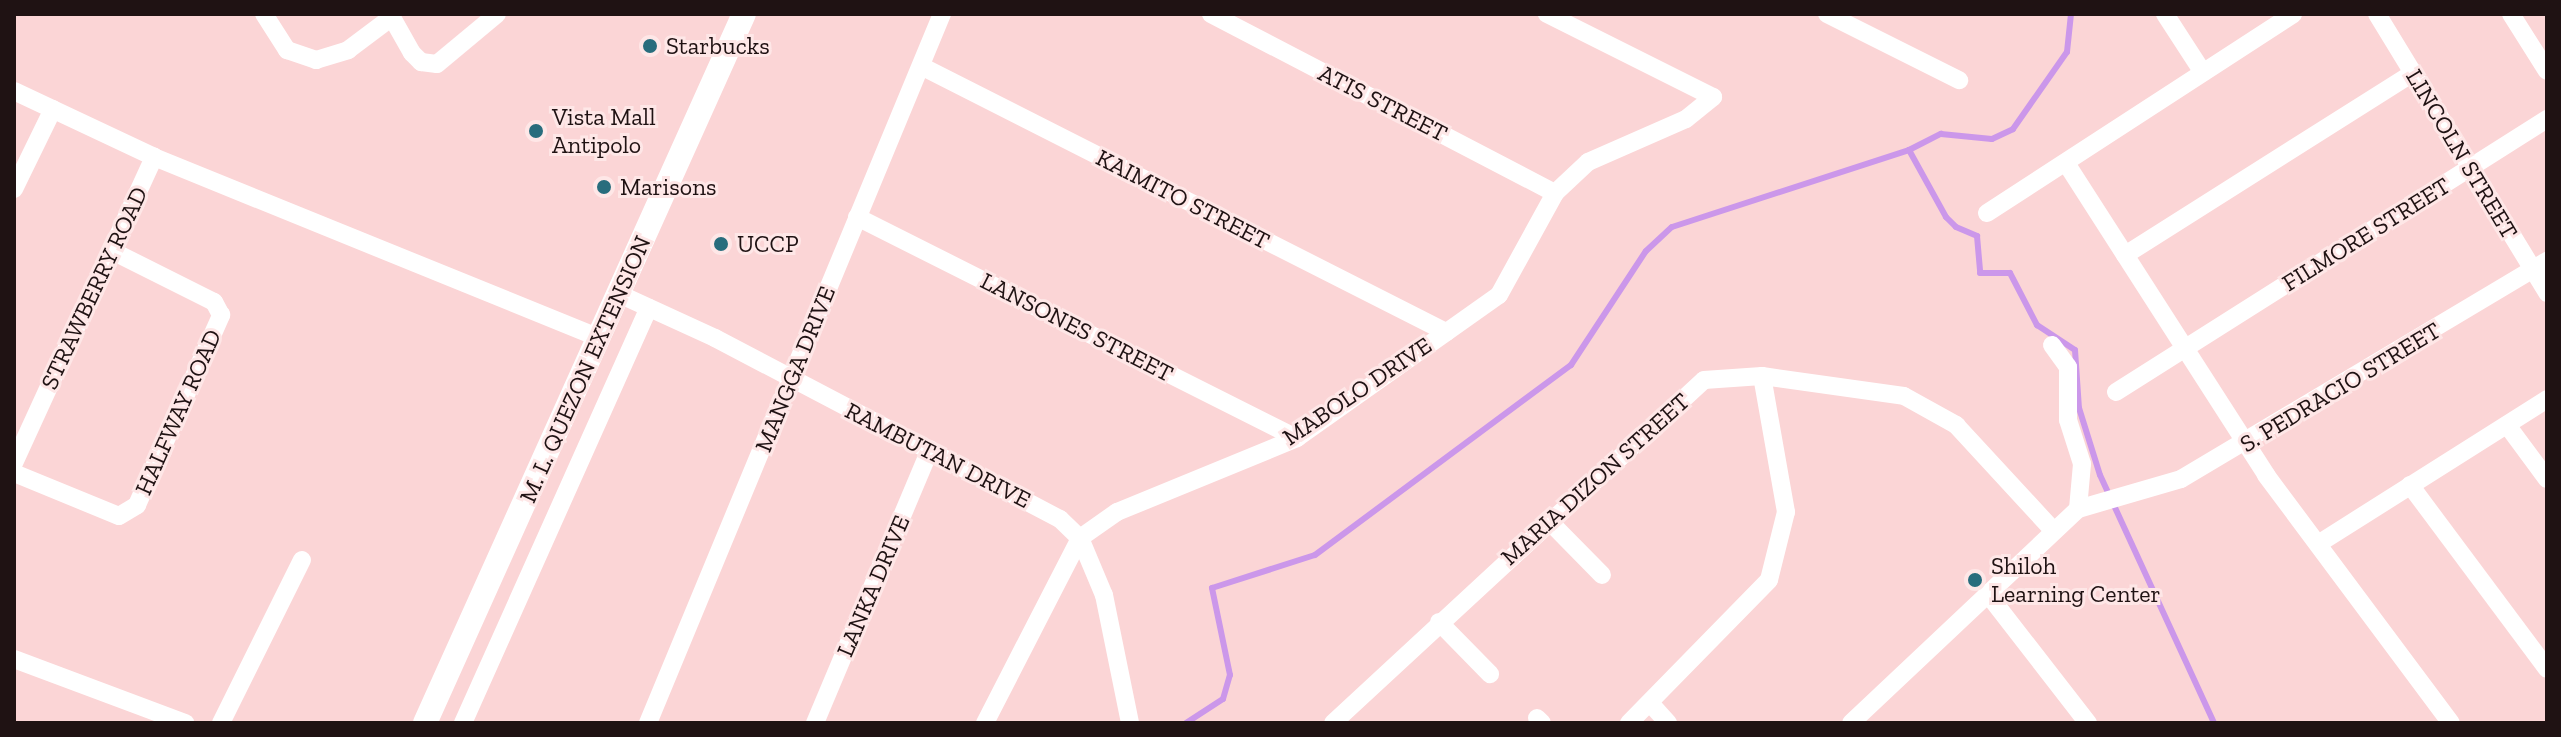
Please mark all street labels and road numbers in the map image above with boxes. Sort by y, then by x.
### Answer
street label: ATIS STREET [1314,58,1452,148]
street label: LINCOLN STREET [2400,64,2524,244]
street label: KAIMITO STREET [1091,143,1275,255]
street label: FILMORE STREET [2277,171,2455,297]
street label: STRAWBERRY ROAD [34,182,154,394]
street label: M. L. QUEZON EXTENSION [513,231,657,507]
street label: LANSONES STREET [976,266,1178,388]
street label: MANGGA DRIVE [749,282,841,456]
street label: S. PEDRACIO STREET [2235,316,2445,458]
street label: HALFWAY ROAD [128,324,228,500]
street label: MABOLO DRIVE [1277,331,1437,451]
street label: MARIA DIZON STREET [1495,387,1695,571]
street label: RAMBUTAN DRIVE [840,396,1036,514]
street label: LANKA DRIVE [830,511,916,661]

